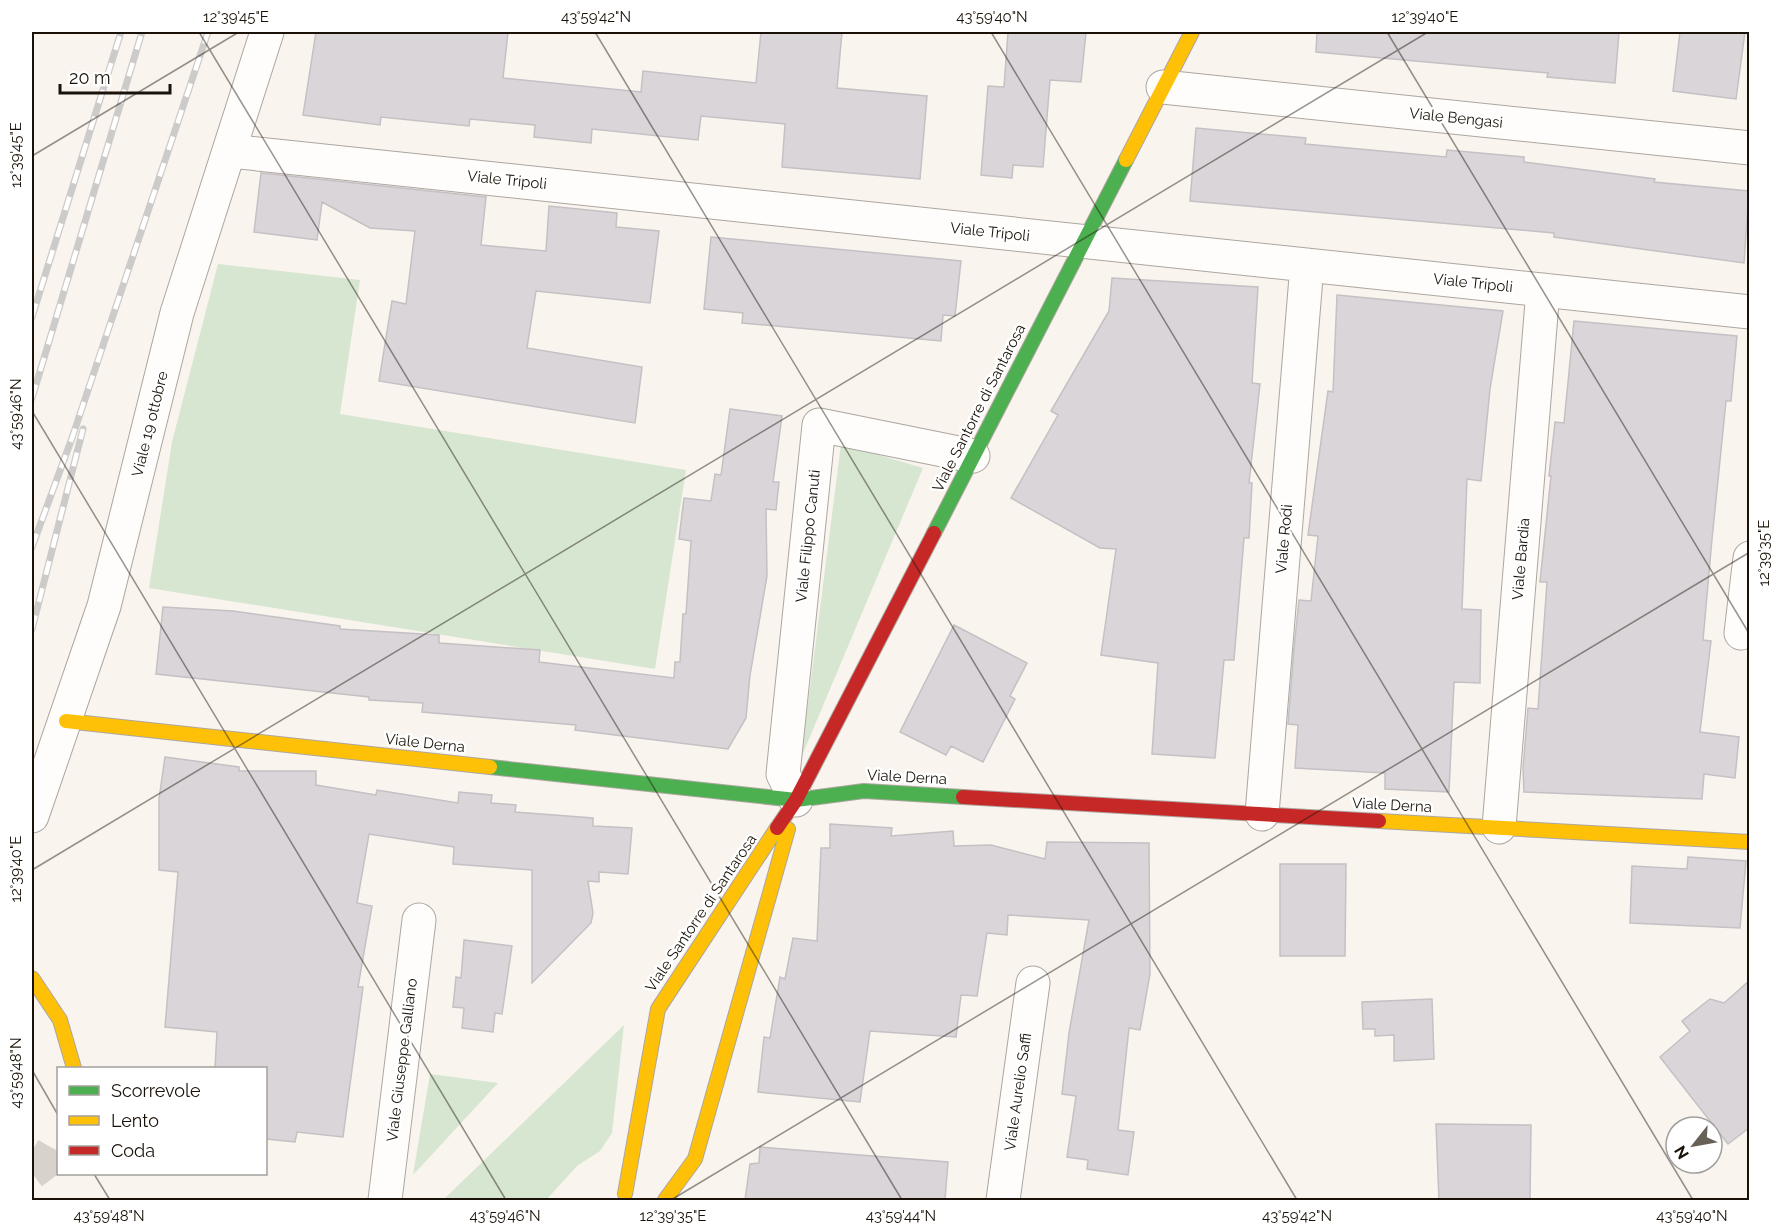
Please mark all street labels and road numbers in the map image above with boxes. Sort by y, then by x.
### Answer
street label: Viale Bengasi [1408,104,1504,132]
street label: Viale Tripoli [466,167,548,193]
street label: Viale Tripoli [949,219,1031,245]
street label: Viale Tripoli [1432,270,1514,296]
street label: Viale Santorre di Santarosa [929,321,1029,495]
street label: Viale 19 ottobre [128,369,172,479]
street label: Viale Filippo Canuti [792,469,824,603]
street label: Viale Rodi [1272,504,1296,574]
street label: Viale Bardia [1508,517,1534,601]
street label: Viale Derna [384,730,466,756]
street label: Viale Derna [867,766,947,788]
street label: Viale Derna [1352,794,1432,816]
street label: Viale Santorre di Santarosa [642,831,760,995]
street label: Viale Giuseppe Galliano [383,977,421,1143]
street label: Viale Aurelio Saffi [1001,1032,1035,1152]

